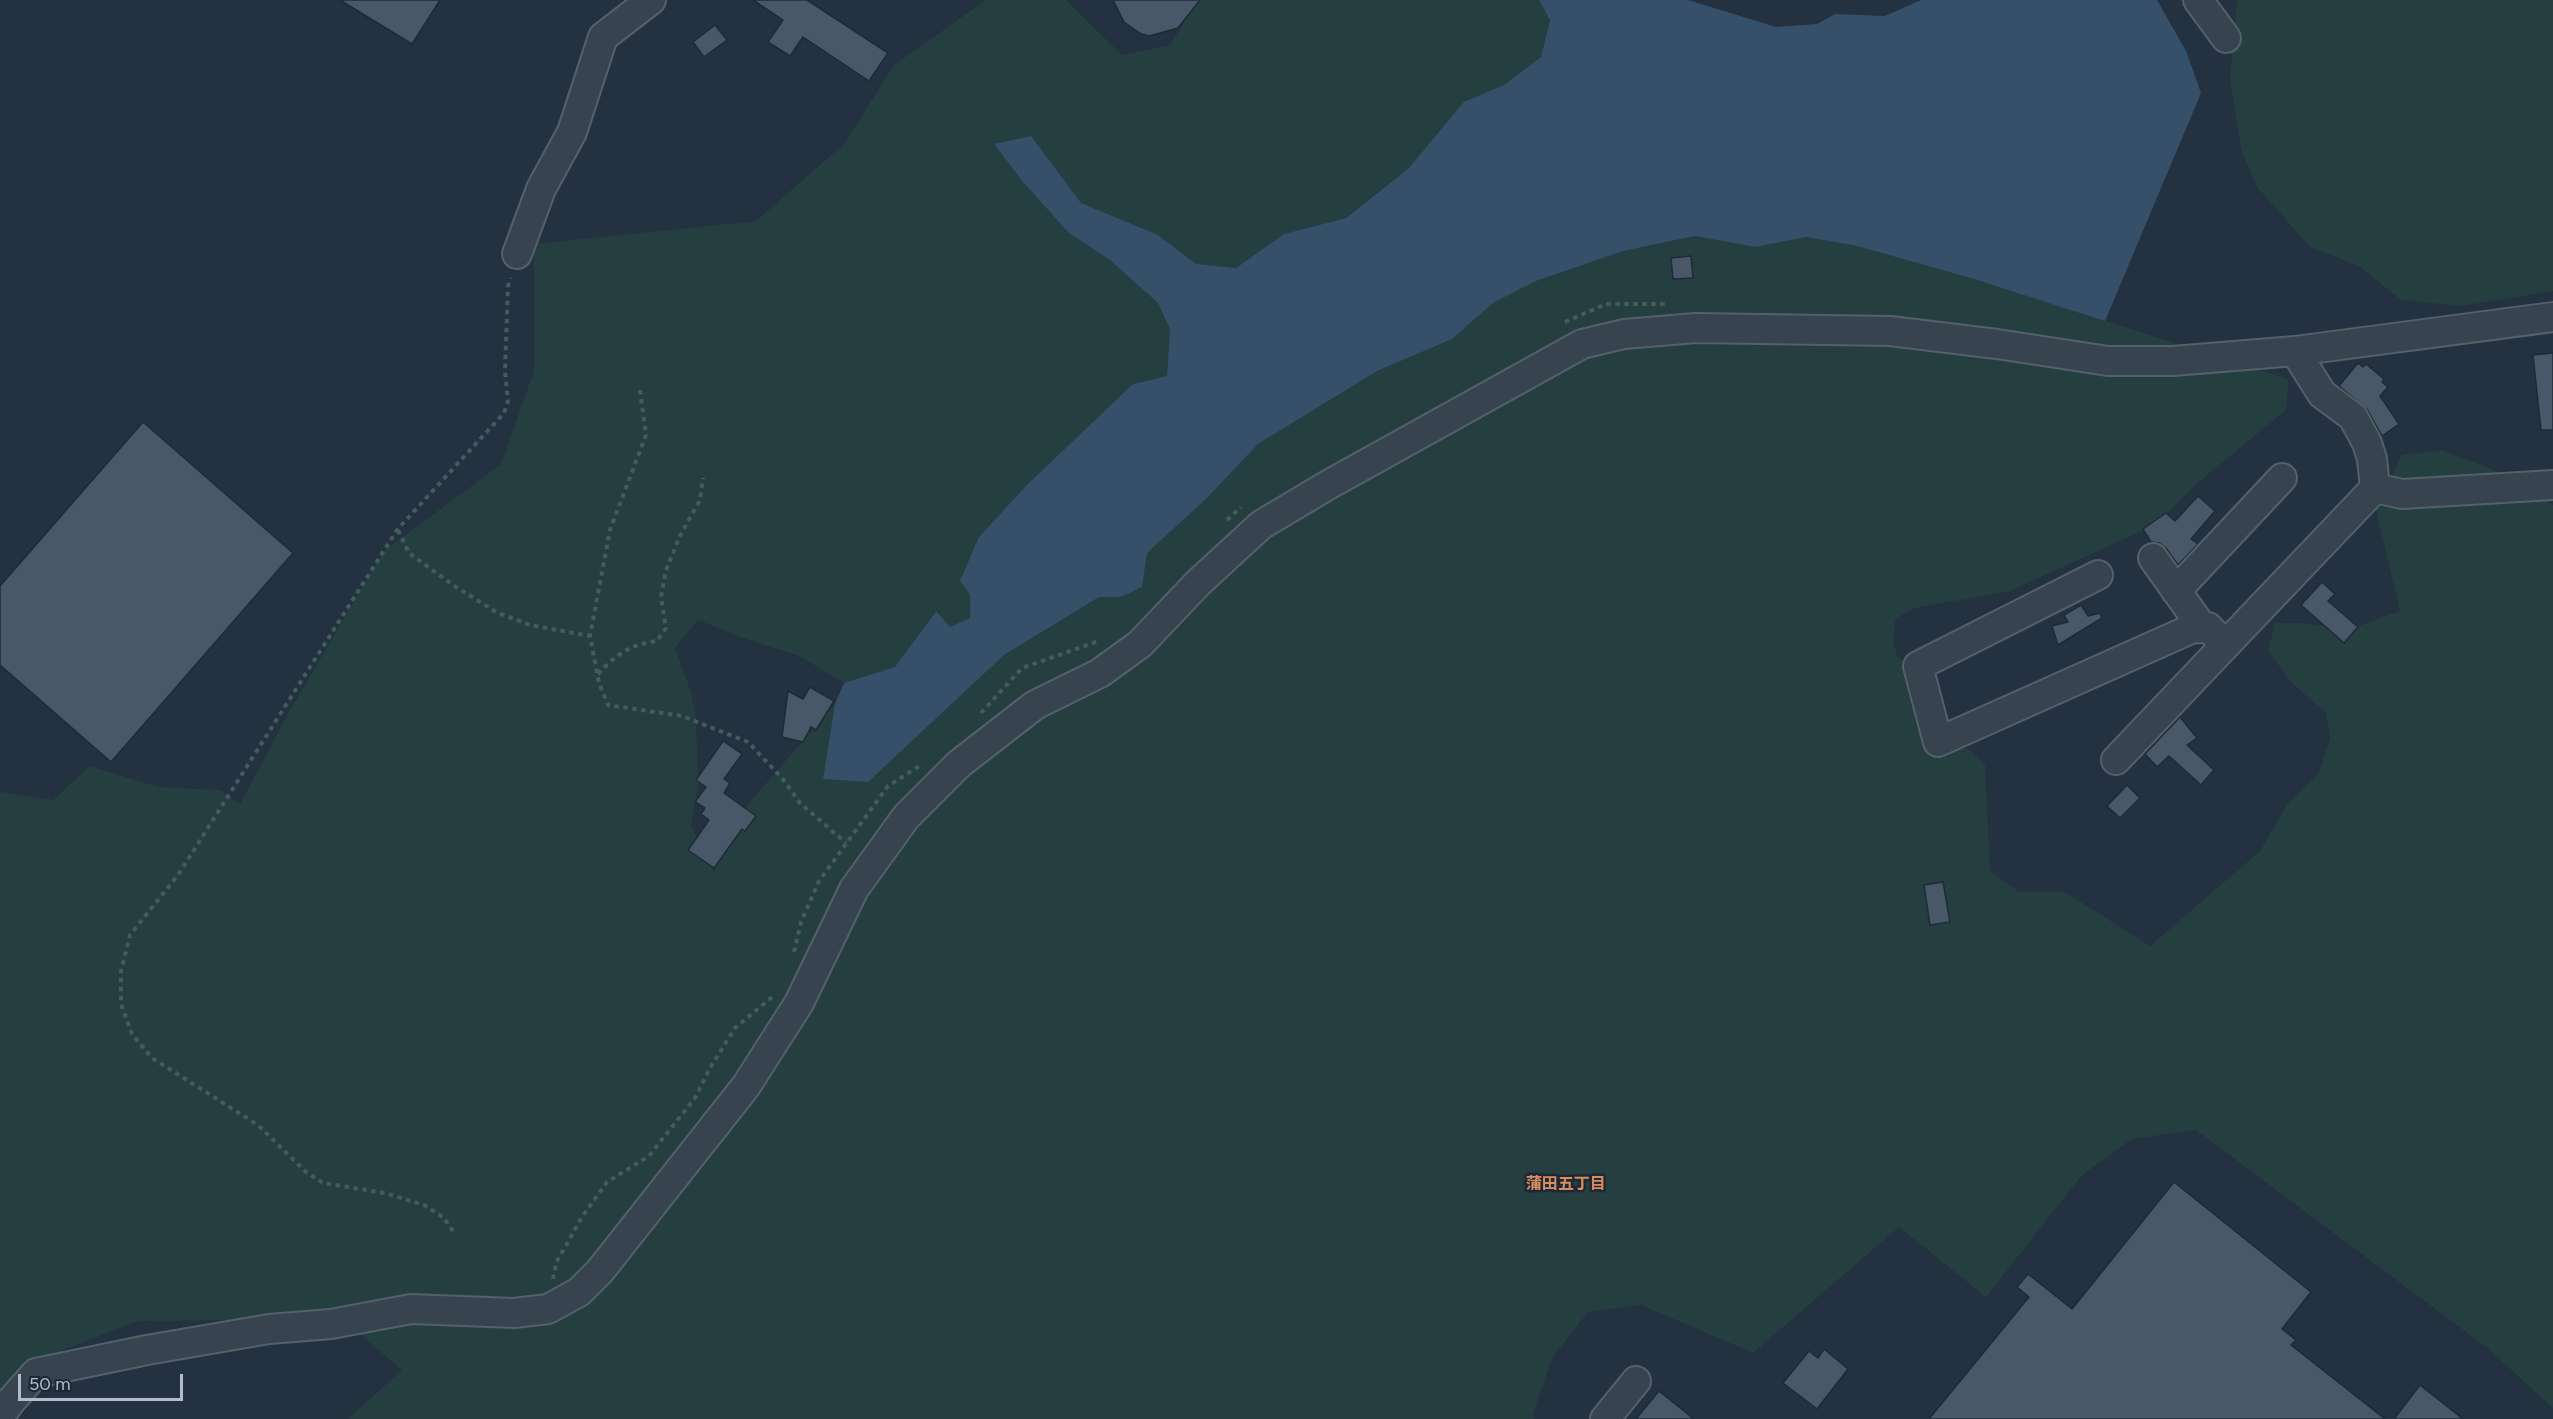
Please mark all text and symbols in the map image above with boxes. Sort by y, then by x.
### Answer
district label: 蒲田五丁目 [1526,1174,1606,1194]
scale bar [21,1362,186,1400]
text: 50 m [29,1373,71,1395]

